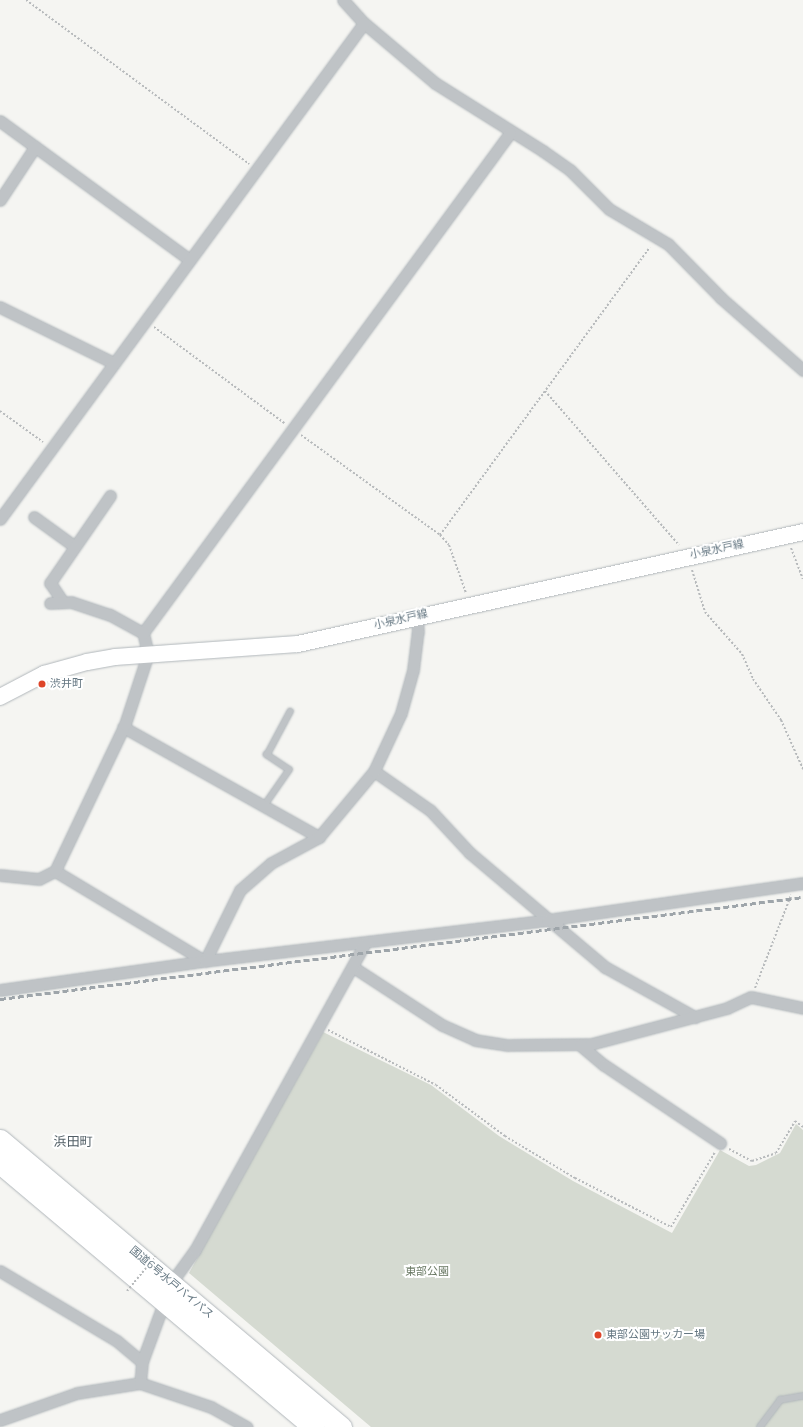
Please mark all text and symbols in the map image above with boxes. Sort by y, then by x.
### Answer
street label: 小泉水戸線 [689,538,745,562]
street label: 小泉水戸線 [373,607,429,633]
place label: 渋井町 [50,677,83,691]
marker: 渋井町 [37,679,47,689]
district label: 浜田町 [54,1134,92,1150]
street label: 国道6号水戸バイパス [126,1244,216,1322]
park label: 東部公園 [405,1265,449,1279]
place label: 東部公園サッカー場 [606,1328,705,1342]
marker: 東部公園サッカー場 [593,1330,603,1340]

